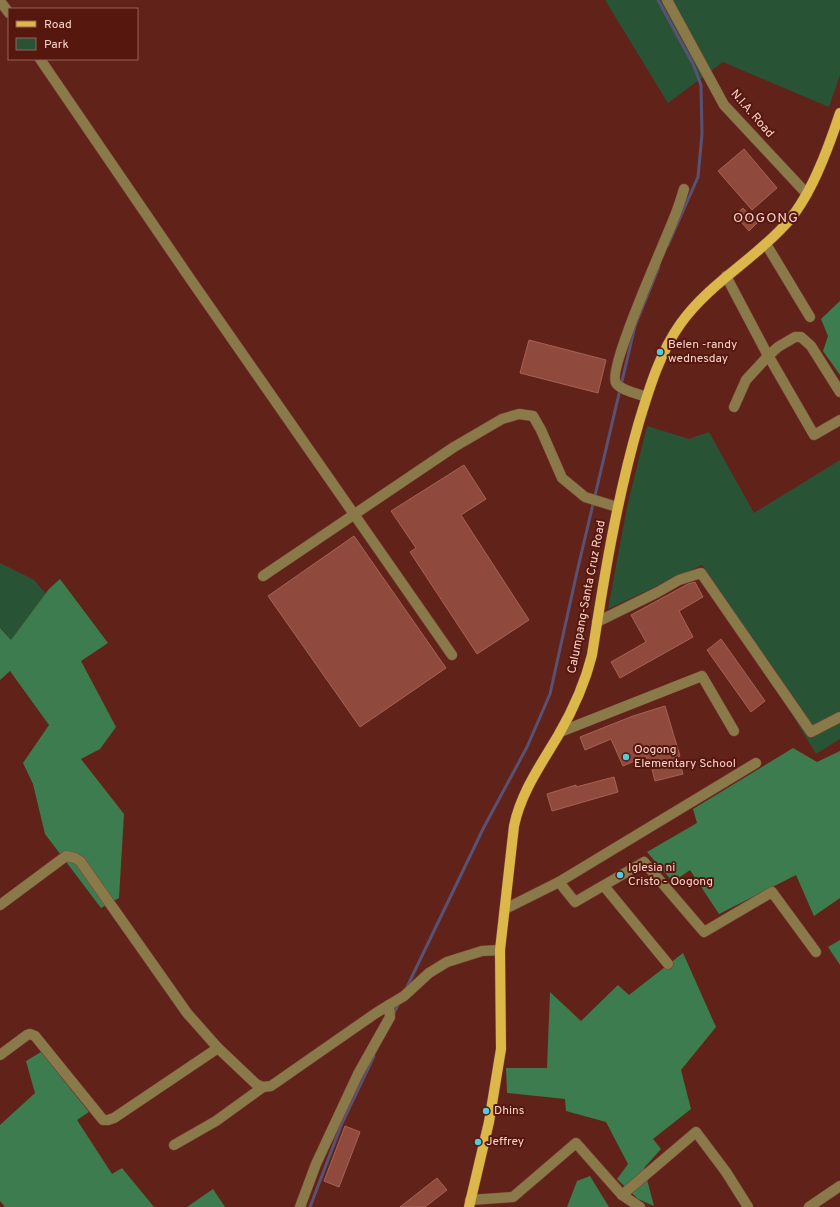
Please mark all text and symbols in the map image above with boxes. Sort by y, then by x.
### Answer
legend [8,8,138,60]
text: Road [44,17,72,33]
text: Park [44,37,69,53]
street label: N.I.A. Road [727,87,777,141]
district label: OOGONG [733,210,799,227]
place label: Belen -randy wednesday [668,337,737,367]
marker: Belen -randy wednesday [655,347,665,357]
street label: Calumpang-Santa Cruz Road [564,519,610,675]
place label: Oogong Elementary School [634,742,736,772]
marker: Oogong Elementary School [621,752,631,762]
place label: Iglesia ni Cristo - Oogong [628,860,713,890]
marker: Iglesia ni Cristo - Oogong [615,870,625,880]
place label: Dhins [494,1103,524,1119]
marker: Dhins [481,1106,491,1116]
place label: Jeffrey [486,1134,524,1150]
marker: Jeffrey [473,1137,483,1147]

